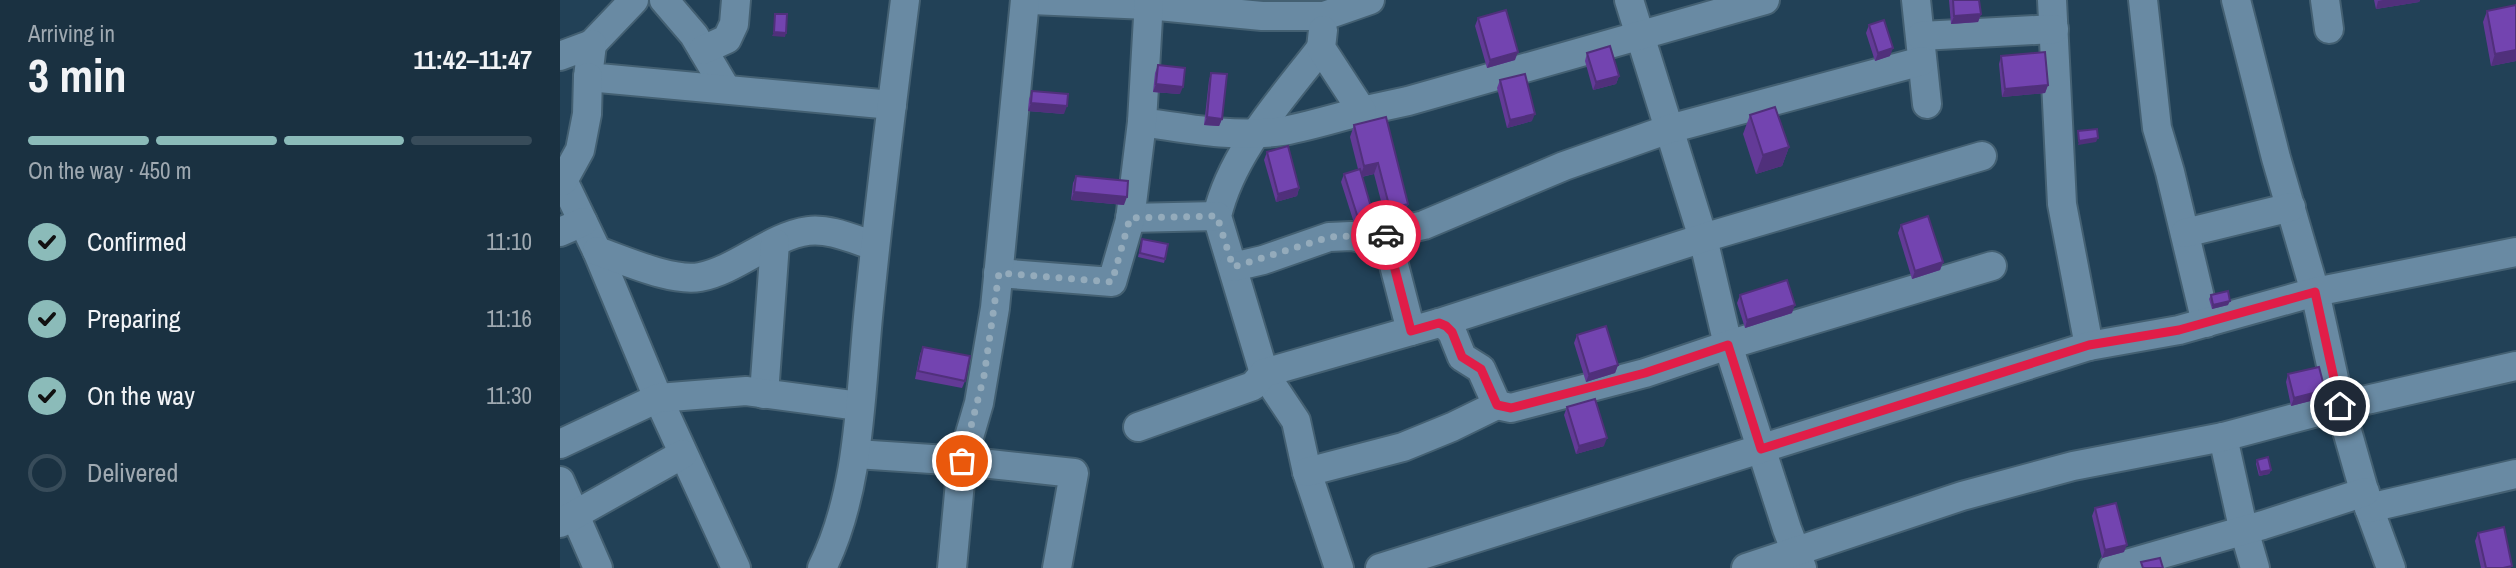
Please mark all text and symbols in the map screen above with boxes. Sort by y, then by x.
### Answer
text: Arriving in [28,18,115,49]
text: 11:42–11:47 [413,42,532,77]
text: 3 min [28,44,127,106]
text: On the way · 450 m [28,155,192,186]
courier [1351,200,1421,270]
icon: car [1367,216,1405,254]
icon: check [28,223,66,261]
text: Confirmed [87,224,187,259]
text: 11:10 [486,226,532,257]
icon: check [28,300,66,338]
text: Preparing [87,301,181,336]
text: 11:16 [486,303,532,334]
pin [2310,376,2370,436]
icon: check [28,377,66,415]
text: On the way [87,378,195,413]
text: 11:30 [486,380,532,411]
icon: home [2321,387,2359,425]
pin [932,431,992,491]
icon: bag [943,442,981,480]
text: Delivered [87,455,178,490]

